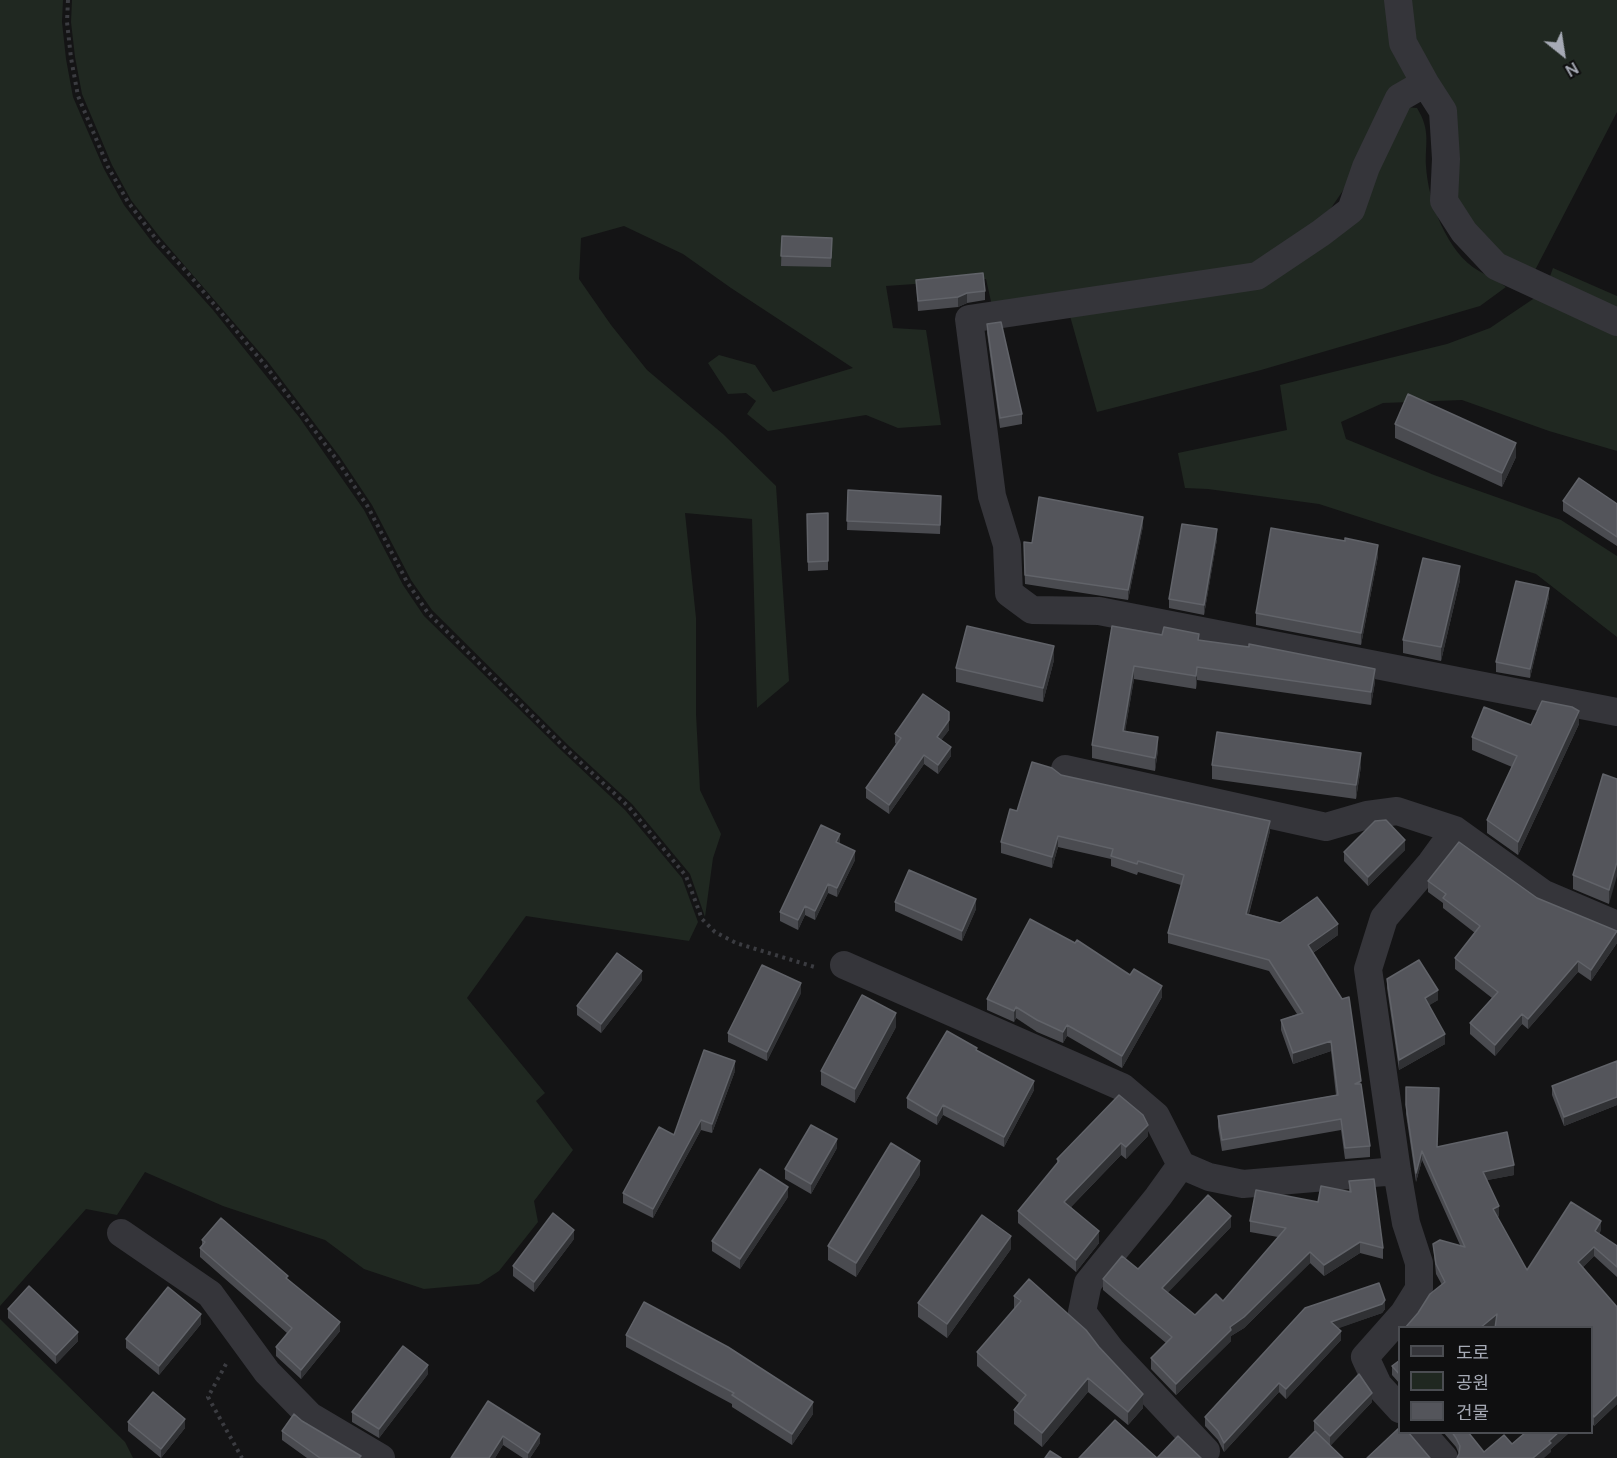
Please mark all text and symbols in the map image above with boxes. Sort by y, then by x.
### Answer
north arrow [1533,24,1593,84]
text: N [1562,57,1582,82]
legend [1398,1326,1593,1434]
text: 도로 [1456,1340,1489,1364]
text: 공원 [1456,1370,1489,1394]
text: 건물 [1456,1400,1489,1424]

